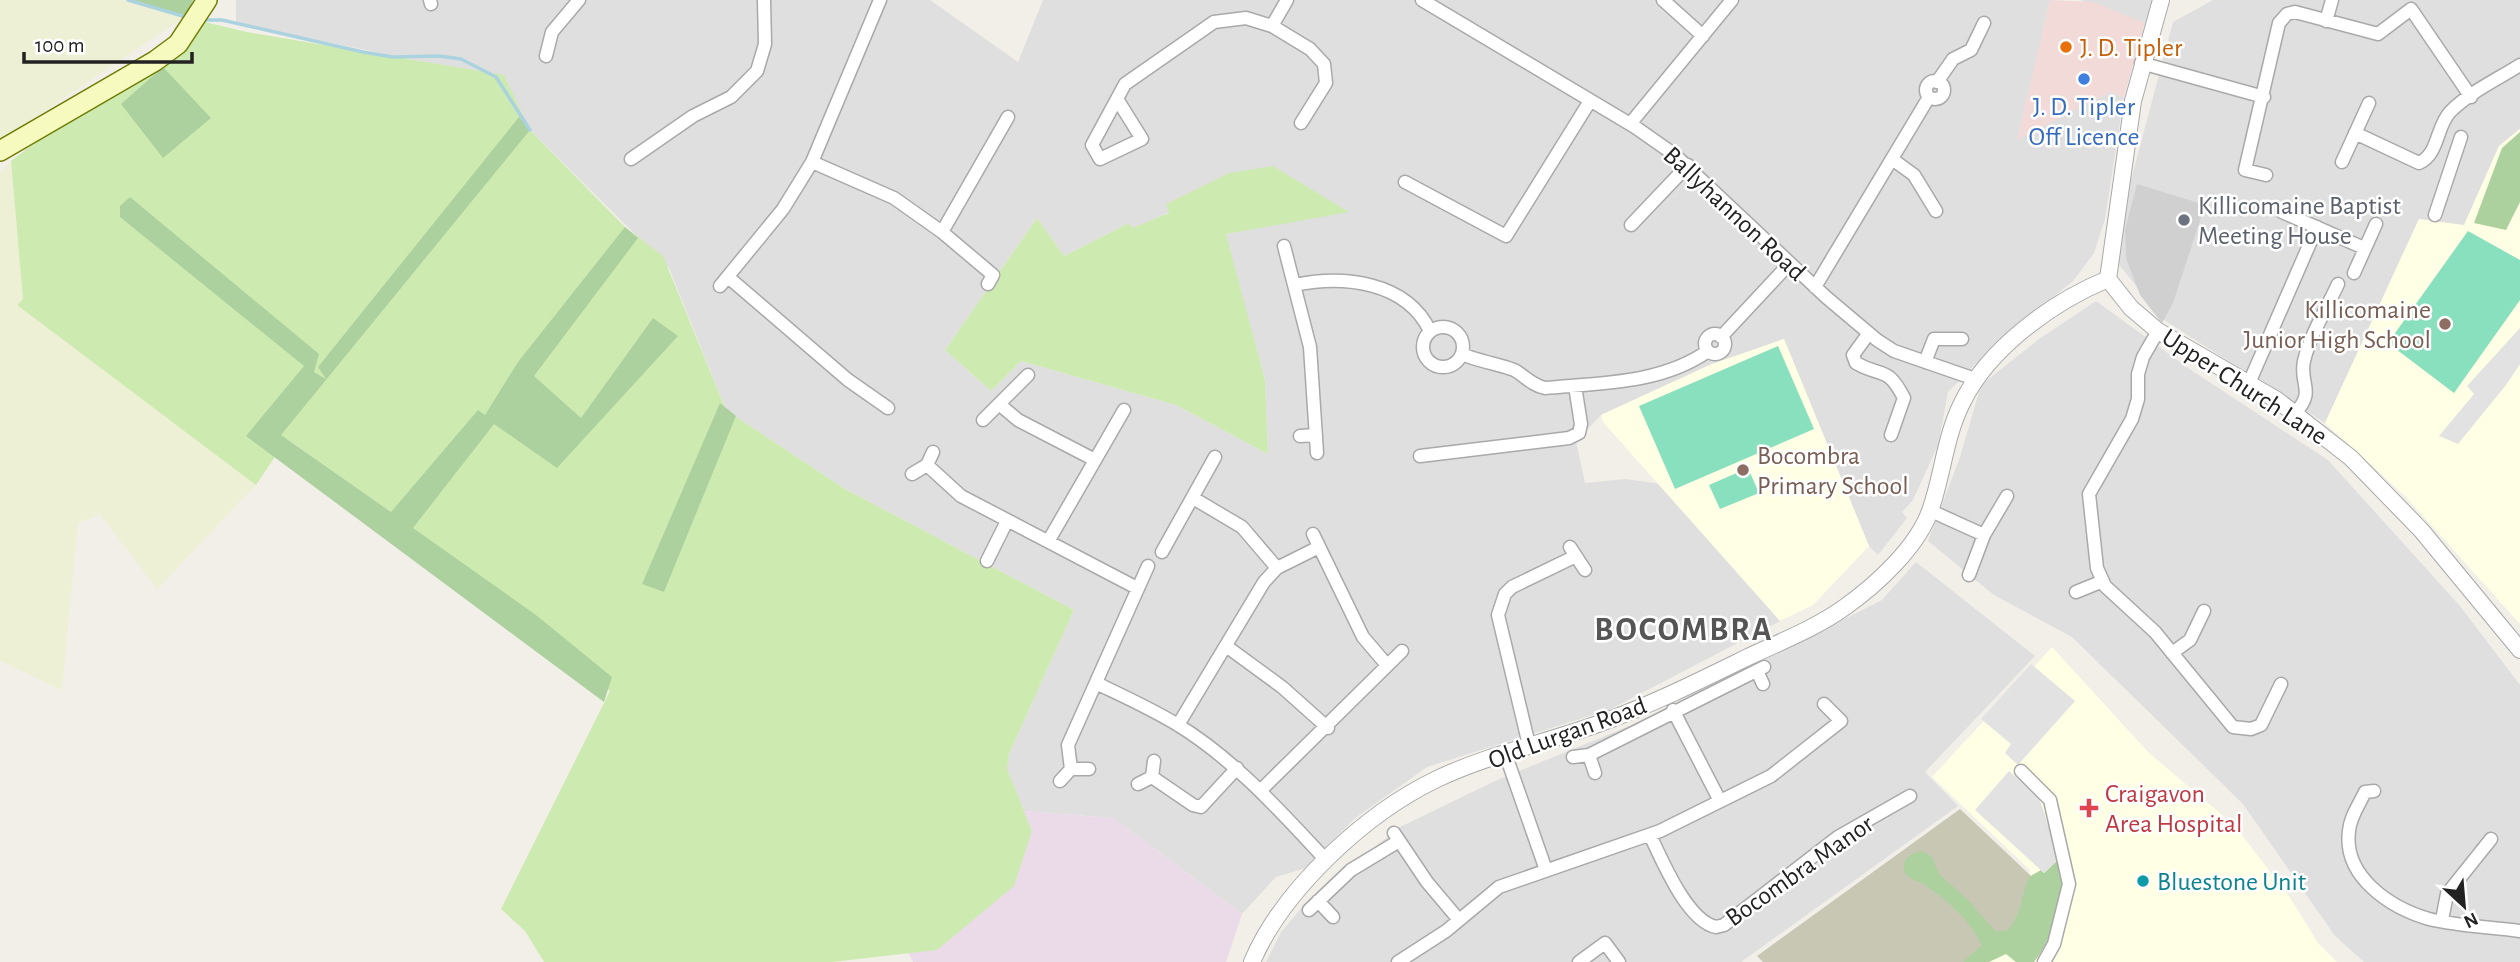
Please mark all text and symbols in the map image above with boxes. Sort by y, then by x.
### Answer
scale bar [24,21,192,65]
text: 100 m [35,35,85,56]
place label: J. D. Tipler [2080,35,2183,61]
marker: J. D. Tipler [2058,39,2074,55]
marker: J. D. Tipler Off Licence [2076,71,2092,87]
place label: J. D. Tipler Off Licence [2028,94,2140,150]
street label: Ballyhannon Road [1658,142,1810,286]
place label: Killicomaine Baptist Meeting House [2198,193,2401,249]
marker: Killicomaine Baptist Meeting House [2176,212,2192,228]
place label: Killicomaine Junior High School [2244,297,2431,353]
marker: Killicomaine Junior High School [2437,316,2453,332]
street label: Upper Church Lane [2157,324,2332,450]
place label: Bocombra Primary School [1757,443,1909,499]
marker: Bocombra Primary School [1735,462,1751,478]
district label: BOCOMBRA [1594,614,1774,647]
street label: Old Lurgan Road [1485,692,1650,774]
place label: Craigavon Area Hospital [2105,781,2242,837]
marker: Craigavon Area Hospital [2079,798,2099,818]
street label: Bocombra Manor [1721,810,1879,931]
place label: Bluestone Unit [2157,869,2306,895]
north arrow [2429,871,2499,941]
marker: Bluestone Unit [2135,873,2151,889]
text: N [2461,908,2481,931]

